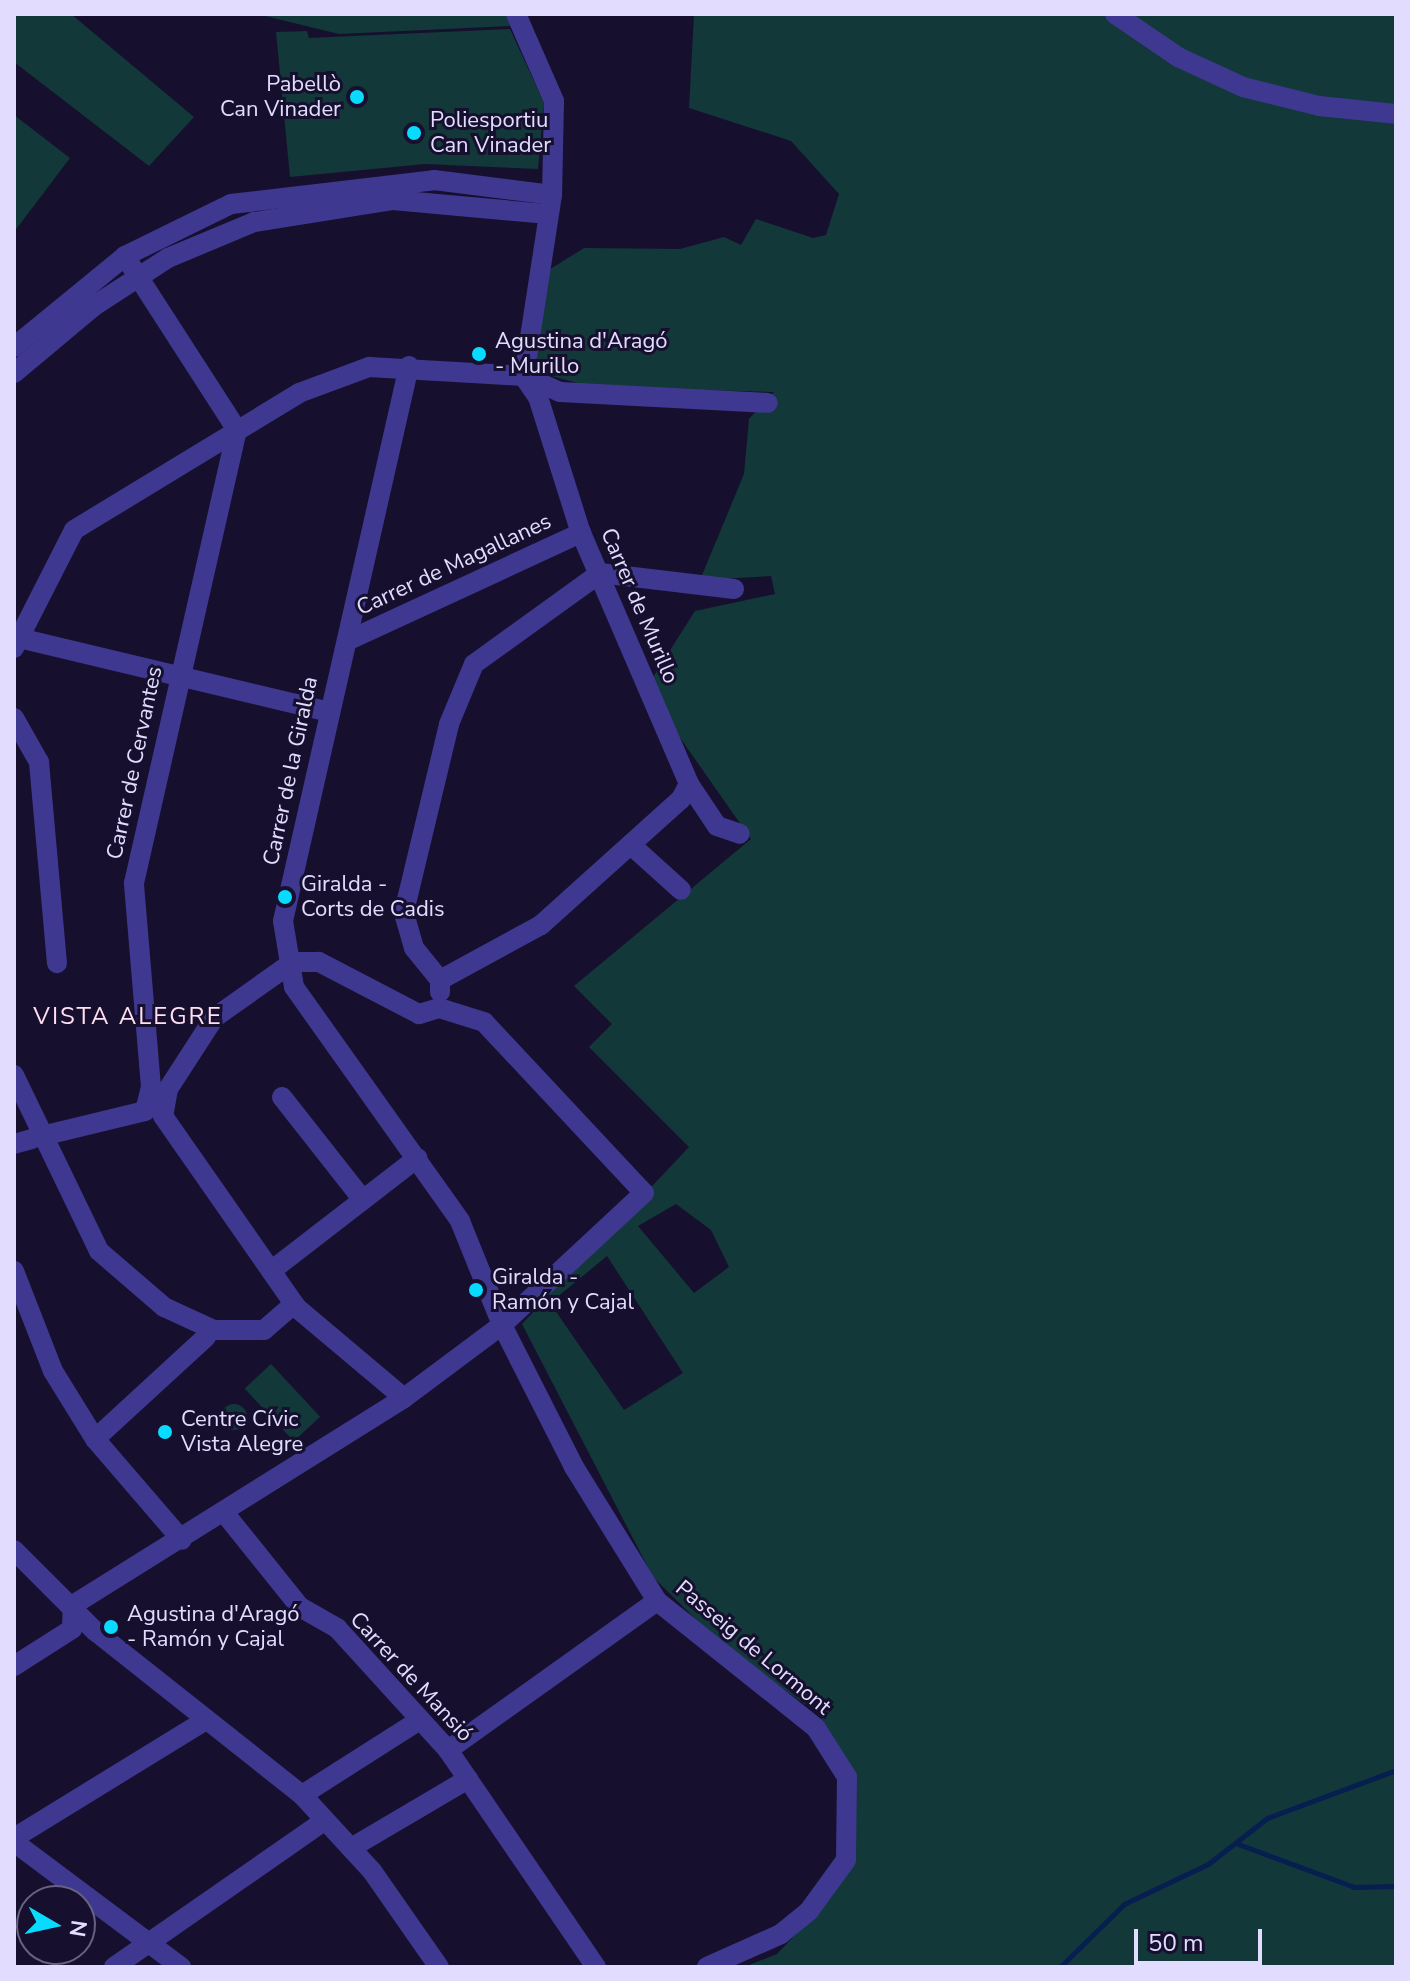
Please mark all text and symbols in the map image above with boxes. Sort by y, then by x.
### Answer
place label: Pabellò Can Vinader [220,71,341,122]
marker: Pabellò Can Vinader [348,88,366,106]
place label: Poliesportiu Can Vinader [430,107,551,158]
marker: Poliesportiu Can Vinader [405,124,423,142]
place label: Agustina d'Aragó - Murillo [495,328,668,380]
marker: Agustina d'Aragó - Murillo [470,345,488,363]
street label: Carrer de Magallanes [353,508,555,622]
street label: Carrer de Murillo [594,524,684,688]
street label: Carrer de Cervantes [102,664,168,862]
street label: Carrer de la Giralda [258,674,324,868]
place label: Giralda - Corts de Cadis [301,871,444,922]
marker: Giralda - Corts de Cadis [276,888,294,906]
district label: VISTA ALEGRE [33,1003,223,1031]
place label: Giralda - Ramón y Cajal [492,1264,634,1316]
marker: Giralda - Ramón y Cajal [467,1281,485,1299]
place label: Centre Cívic Vista Alegre [181,1406,303,1458]
marker: Centre Cívic Vista Alegre [156,1423,174,1441]
street label: Passeig de Lormont [670,1575,836,1721]
place label: Agustina d'Aragó - Ramón y Cajal [127,1601,300,1652]
street label: Carrer de Mansió [344,1607,478,1747]
marker: Agustina d'Aragó - Ramón y Cajal [102,1618,120,1636]
north arrow [16,1885,96,1965]
scale bar [1138,1913,1266,1963]
text: N [62,1918,94,1939]
text: 50 m [1148,1927,1204,1959]

